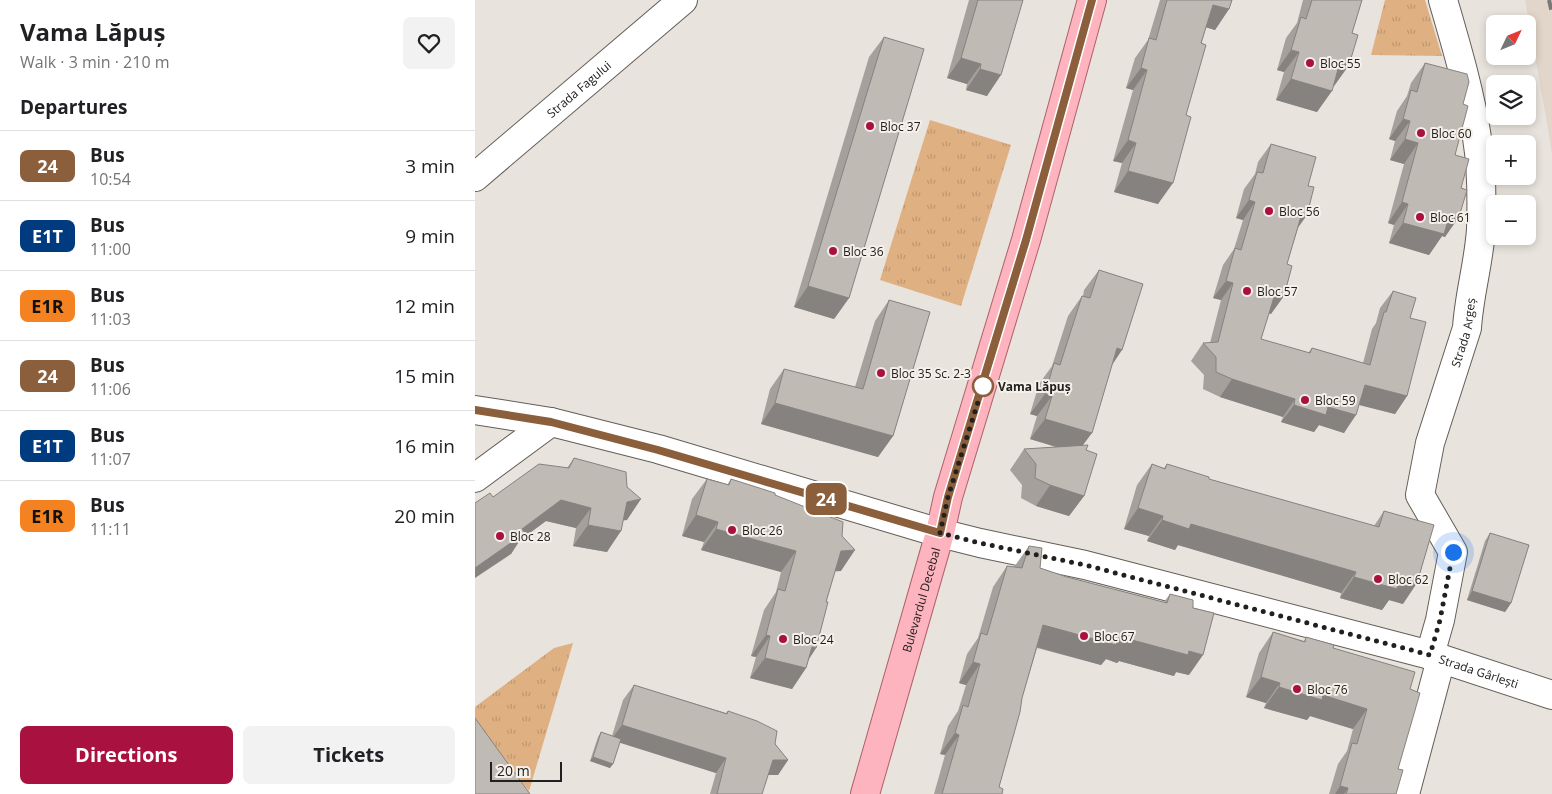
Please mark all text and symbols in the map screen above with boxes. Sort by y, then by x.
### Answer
text: Vama Lăpuș [20,15,165,48]
north arrow [1486,15,1536,65]
map controls [1486,15,1536,245]
button: heart [403,17,455,69]
text: Walk · 3 min · 210 m [20,51,170,73]
place label: Bloc 55 [1320,55,1361,72]
street label: Strada Fagului [543,57,614,121]
marker: Bloc 55 [1304,57,1316,69]
button: layers [1486,75,1536,125]
text: Departures [20,94,127,120]
place label: Bloc 37 [880,118,921,135]
marker: Bloc 37 [864,120,876,132]
place label: Bloc 60 [1431,125,1472,142]
marker: Bloc 60 [1415,127,1427,139]
button: + [1486,135,1536,185]
text: Bus [90,142,125,168]
text: 3 min [405,153,455,179]
text: 24 [37,154,58,178]
text: 10:54 [90,168,131,190]
button: − [1486,195,1536,245]
place label: Bloc 56 [1279,203,1320,220]
marker: Bloc 56 [1263,205,1275,217]
place label: Bloc 61 [1430,209,1471,226]
marker: Bloc 61 [1414,211,1426,223]
text: Bus [90,212,125,238]
text: 9 min [405,223,455,249]
text: E1T [32,224,63,248]
text: 11:00 [90,238,131,260]
place label: Bloc 36 [843,243,884,260]
marker: Bloc 36 [827,245,839,257]
text: Bus [90,282,125,308]
place label: Bloc 57 [1257,283,1298,300]
marker: Bloc 57 [1241,285,1253,297]
text: 12 min [394,293,455,319]
text: E1R [31,294,64,318]
street label: Strada Argeș [1446,296,1479,369]
text: 11:03 [90,308,131,330]
text: Bus [90,352,125,378]
text: 15 min [394,363,455,389]
text: 24 [37,364,58,388]
place label: Bloc 35 Sc. 2-3 [891,365,971,382]
marker: Bloc 35 Sc. 2-3 [875,367,887,379]
marker: Vama Lăpuș [972,375,994,397]
text: 11:06 [90,378,131,400]
place label: Vama Lăpuș [998,378,1071,395]
place label: Bloc 59 [1315,392,1356,409]
marker: Bloc 59 [1299,394,1311,406]
text: Bus [90,422,125,448]
text: 16 min [394,433,455,459]
text: E1T [32,434,63,458]
text: 11:07 [90,448,131,470]
line badge: 24 [803,483,849,515]
text: 24 [816,487,836,511]
text: Bus [90,492,125,518]
text: 20 min [394,503,455,529]
text: E1R [31,504,64,528]
text: 11:11 [90,518,131,540]
place label: Bloc 26 [742,522,783,539]
marker: Bloc 26 [726,524,738,536]
place label: Bloc 28 [510,528,551,545]
marker: Bloc 28 [494,530,506,542]
your location [1441,540,1466,565]
street label: Bulevardul Decebal [898,545,944,654]
place label: Bloc 62 [1388,571,1429,588]
marker: Bloc 62 [1372,573,1384,585]
place label: Bloc 67 [1094,628,1135,645]
marker: Bloc 67 [1078,630,1090,642]
place label: Bloc 24 [793,631,834,648]
marker: Bloc 24 [777,633,789,645]
street label: Strada Gârlești [1437,650,1521,692]
place label: Bloc 76 [1307,681,1348,698]
marker: Bloc 76 [1291,683,1303,695]
button: Directions [20,726,233,784]
button: Tickets [243,726,455,784]
scale bar [490,759,563,782]
text: 20 m [497,761,530,780]

